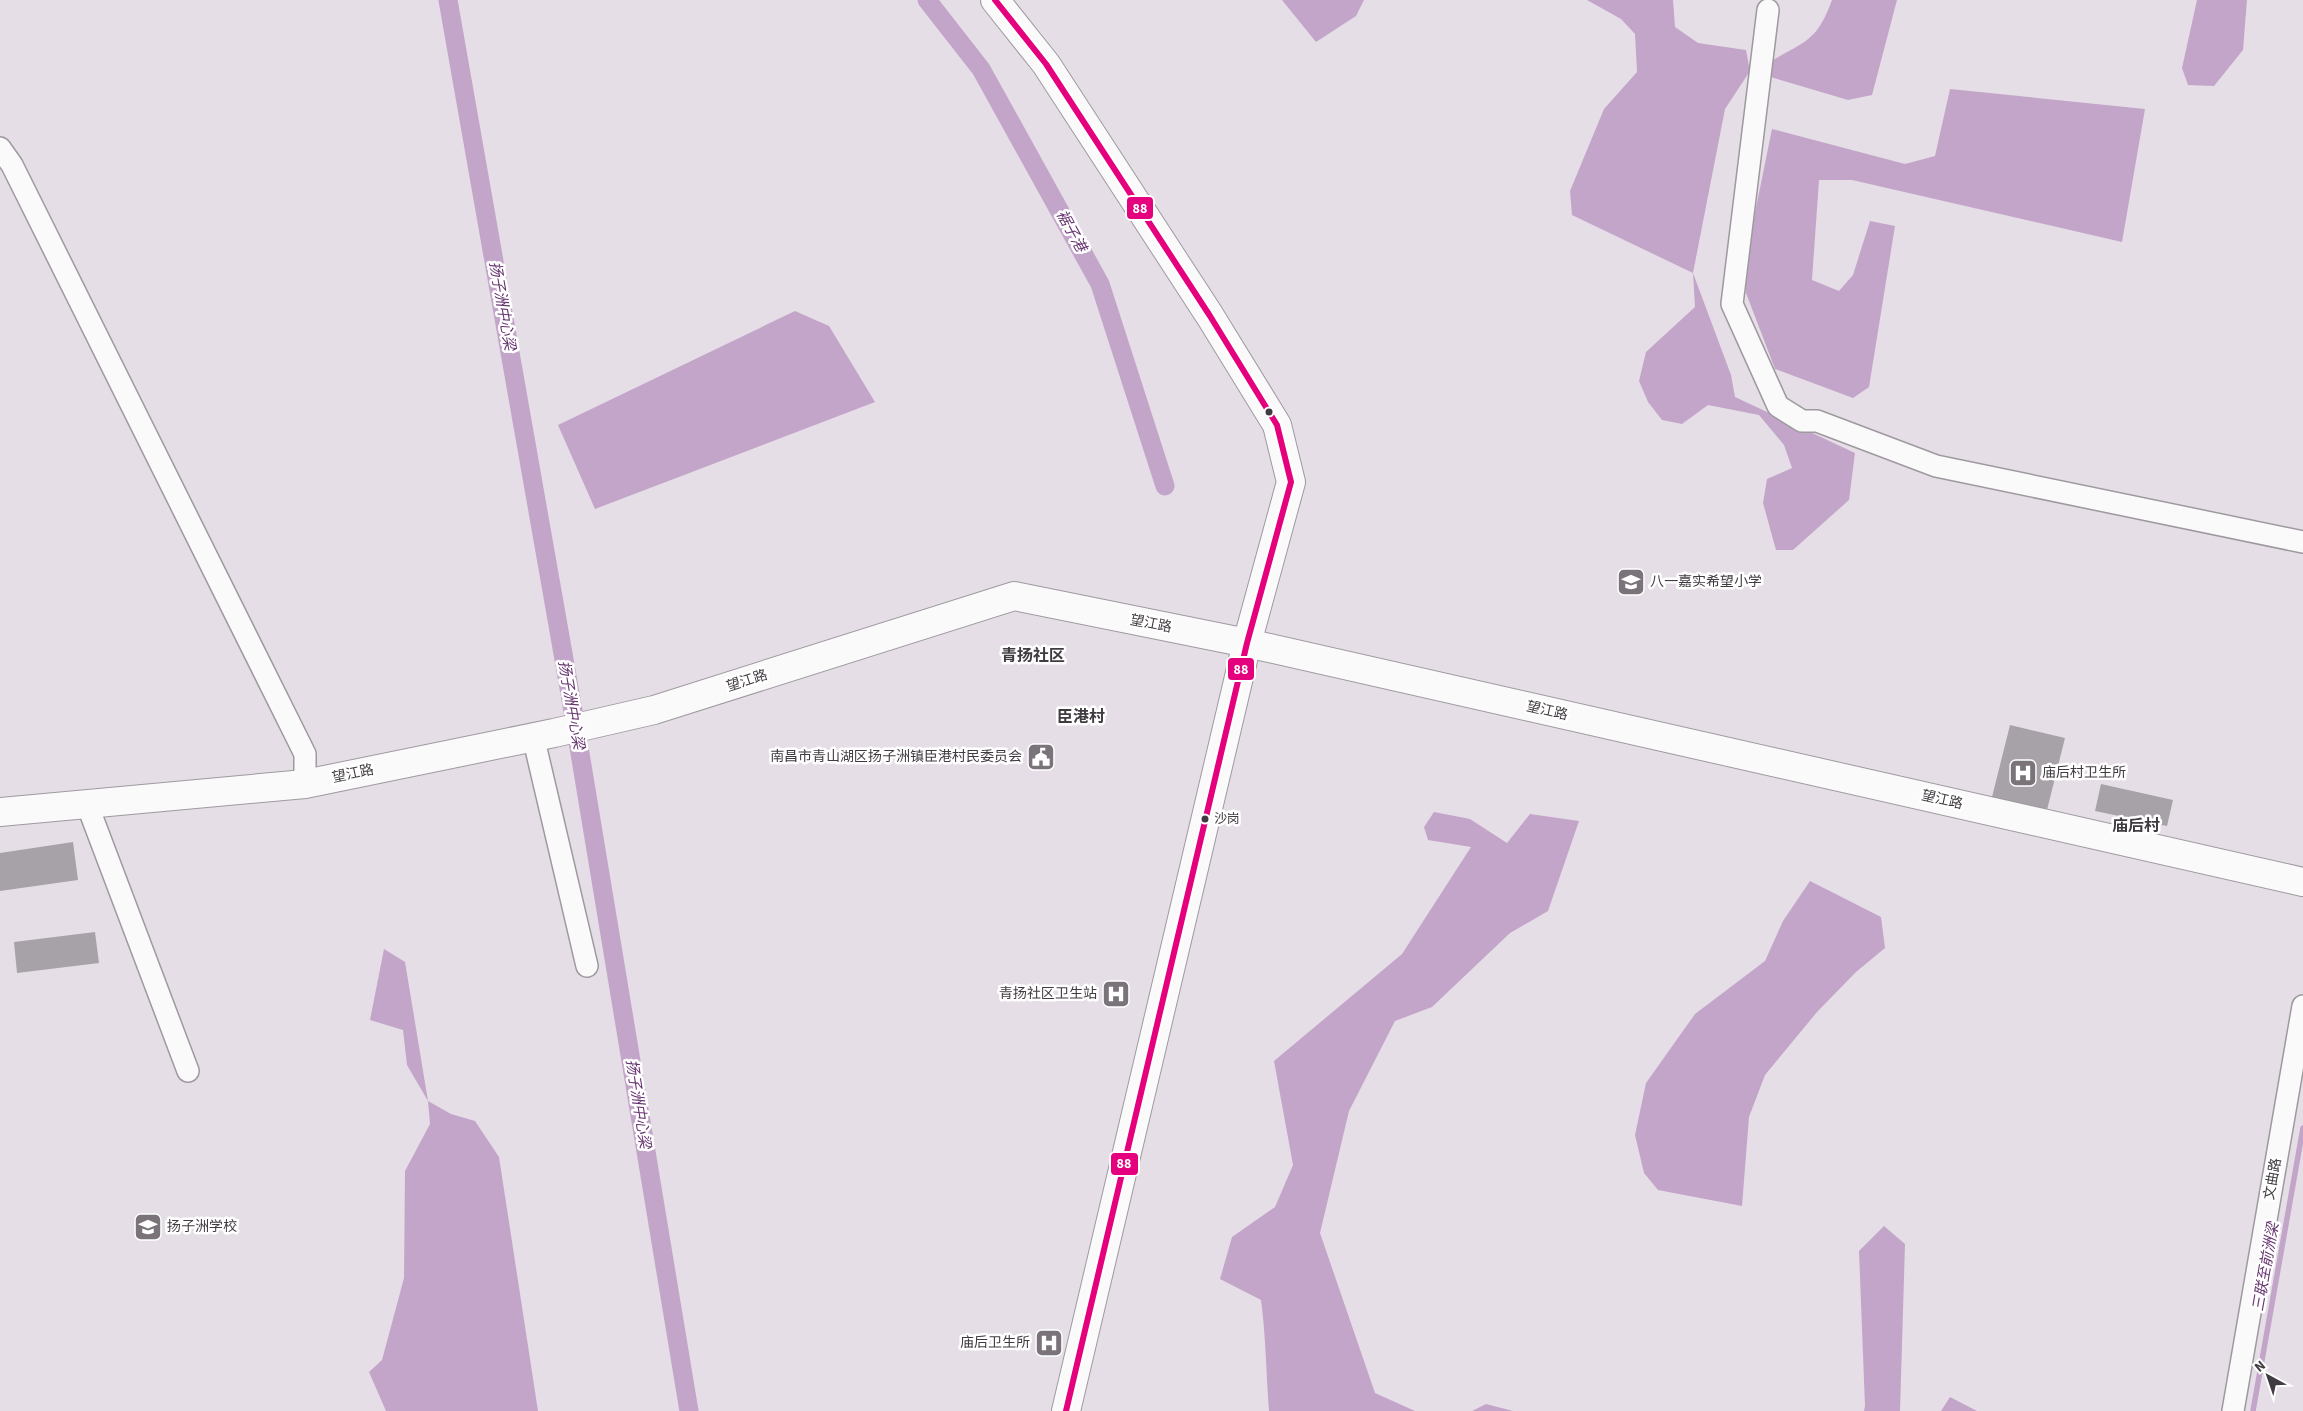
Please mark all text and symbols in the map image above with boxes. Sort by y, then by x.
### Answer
line badge: 88 [1126,196,1154,220]
text: 88 [1133,199,1147,219]
water label: 裾子港 [1051,206,1092,258]
water label: 扬子洲中心梁 [484,260,521,354]
unlabelled marker [1264,407,1274,417]
school or university icon: 八一嘉实希望小学 [1616,567,1646,597]
place label: 八一嘉实希望小学 [1650,572,1762,592]
street label: 望江路 [1128,610,1174,638]
district label: 青扬社区 [1001,645,1065,667]
line badge: 88 [1227,657,1255,681]
water label: 扬子洲中心梁 [553,659,590,753]
text: 88 [1234,660,1248,680]
street label: 望江路 [724,665,770,697]
street label: 望江路 [1524,697,1570,725]
district label: 臣港村 [1057,706,1105,728]
public building icon: 南昌市青山湖区扬子洲镇臣港村民委员会 [1026,742,1056,772]
place label: 南昌市青山湖区扬子洲镇臣港村民委员会 [770,747,1022,767]
hospital icon: 庙后村卫生所 [2008,758,2038,788]
street label: 望江路 [330,760,376,788]
place label: 庙后村卫生所 [2042,763,2126,783]
street label: 望江路 [1919,786,1965,814]
place label: 沙岗 [1214,810,1240,828]
marker: 沙岗 [1200,814,1210,824]
district label: 庙后村 [2112,815,2160,837]
hospital icon: 青扬社区卫生站 [1101,979,1131,1009]
place label: 青扬社区卫生站 [999,984,1097,1004]
water label: 扬子洲中心梁 [621,1058,656,1152]
line badge: 88 [1110,1152,1139,1176]
text: 88 [1117,1154,1131,1174]
street label: 文曲路 [2260,1157,2286,1201]
school or university icon: 扬子洲学校 [133,1212,163,1242]
place label: 扬子洲学校 [167,1217,237,1237]
water label: 三联至前洲梁 [2248,1219,2285,1313]
hospital icon: 庙后卫生所 [1034,1328,1064,1358]
place label: 庙后卫生所 [960,1333,1030,1353]
north arrow [2243,1351,2293,1401]
text: N [2250,1356,2270,1377]

